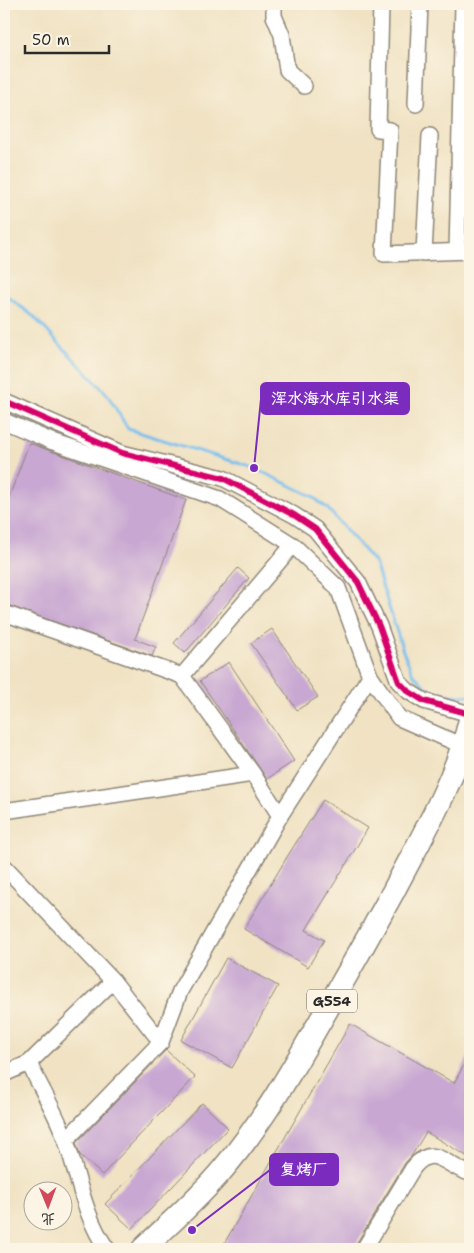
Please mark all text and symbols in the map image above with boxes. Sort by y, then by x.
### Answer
scale bar [25,22,109,54]
text: 50 m [32,30,70,50]
callout: 浑水海水库引水渠 [261,383,409,414]
text: 浑水海水库引水渠 [271,388,399,409]
road number: G554 [307,989,357,1012]
callout: 复烤厂 [270,1154,338,1185]
text: 复烤厂 [280,1159,328,1180]
north arrow [22,1180,72,1230]
text: 北 [41,1210,55,1228]

